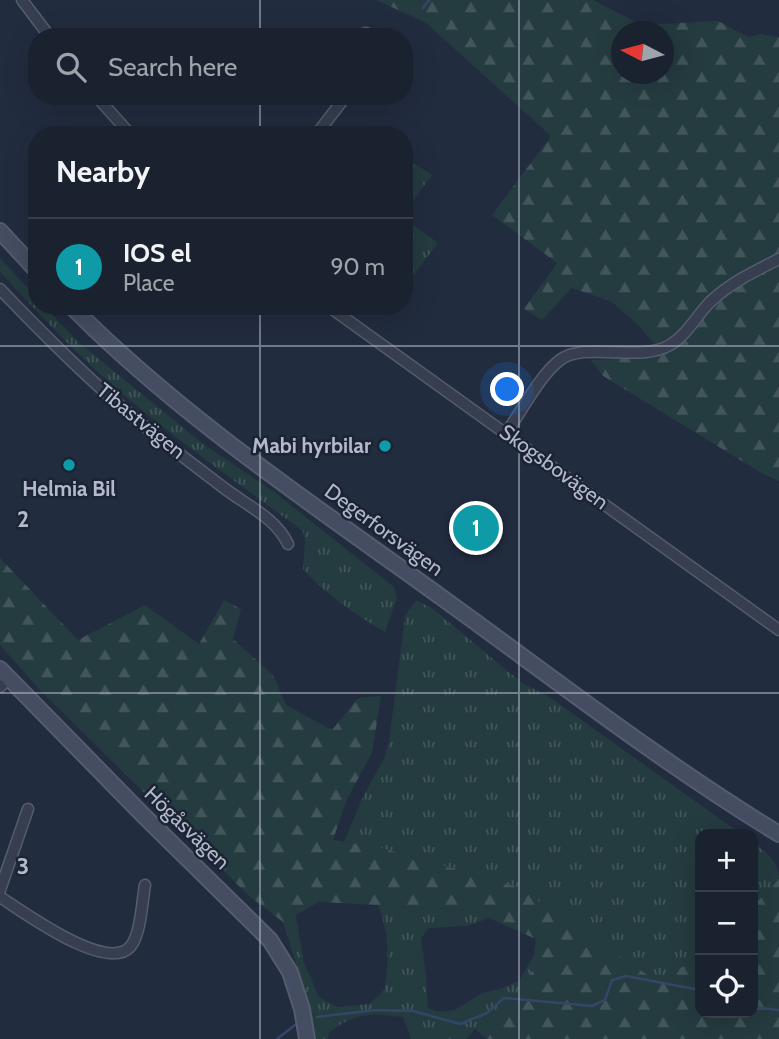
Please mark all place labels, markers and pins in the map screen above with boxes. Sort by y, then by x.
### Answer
place label: Mabi hyrbilar [252,433,371,458]
marker: Mabi hyrbilar [377,438,393,454]
marker: Helmia Bil [61,457,77,473]
place label: Helmia Bil [22,476,116,501]
pin: 1 [453,502,499,554]

